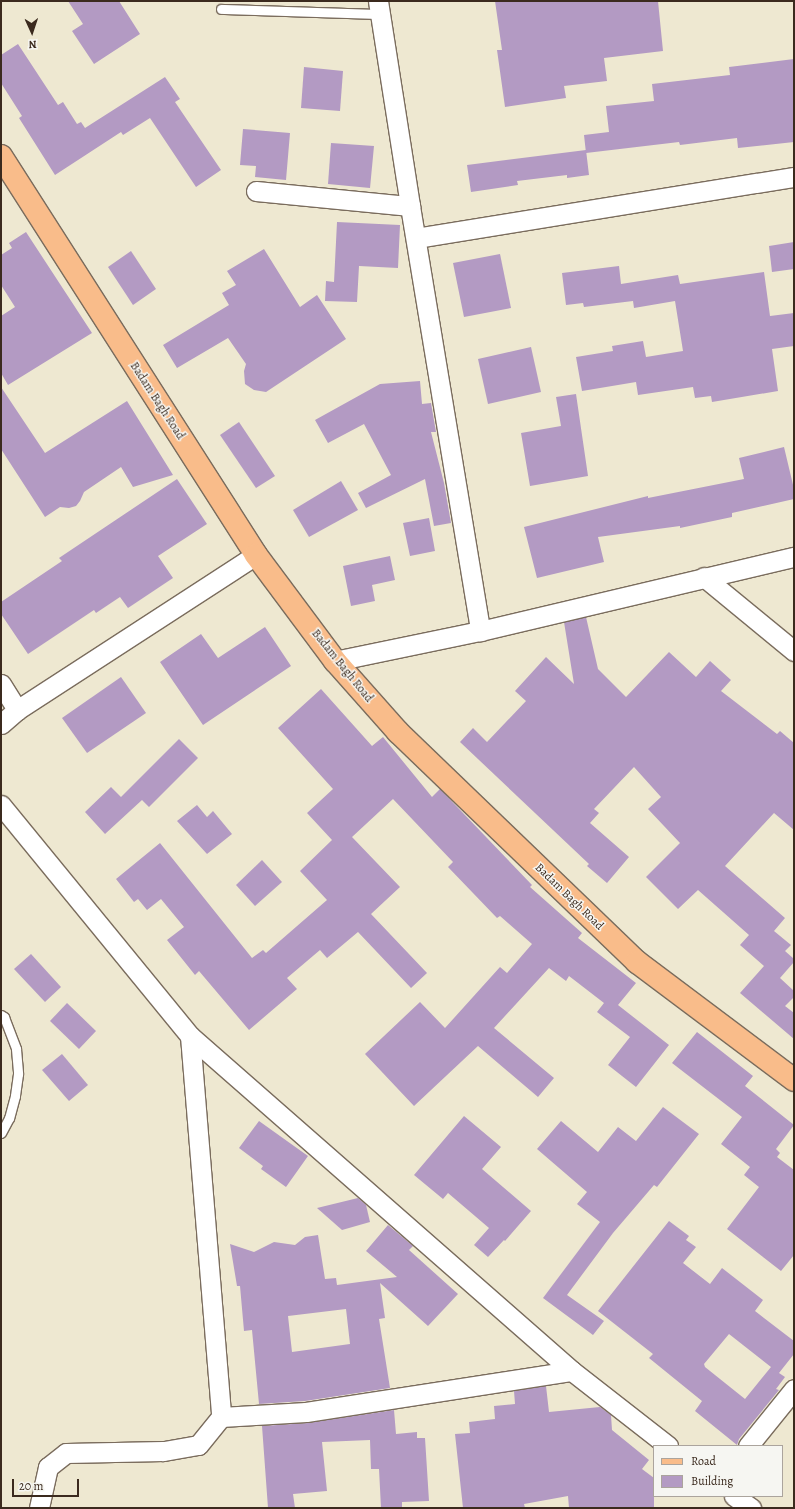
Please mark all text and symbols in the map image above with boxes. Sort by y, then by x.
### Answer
north arrow [12,12,52,52]
text: N [28,37,37,52]
street label: Badam Bagh Road [127,359,187,443]
street label: Badam Bagh Road [308,627,376,705]
street label: Badam Bagh Road [532,861,606,933]
legend [653,1445,783,1497]
text: Road [691,1453,716,1469]
scale bar [14,1471,81,1497]
text: Building [691,1473,733,1489]
text: 20 m [19,1478,43,1494]

